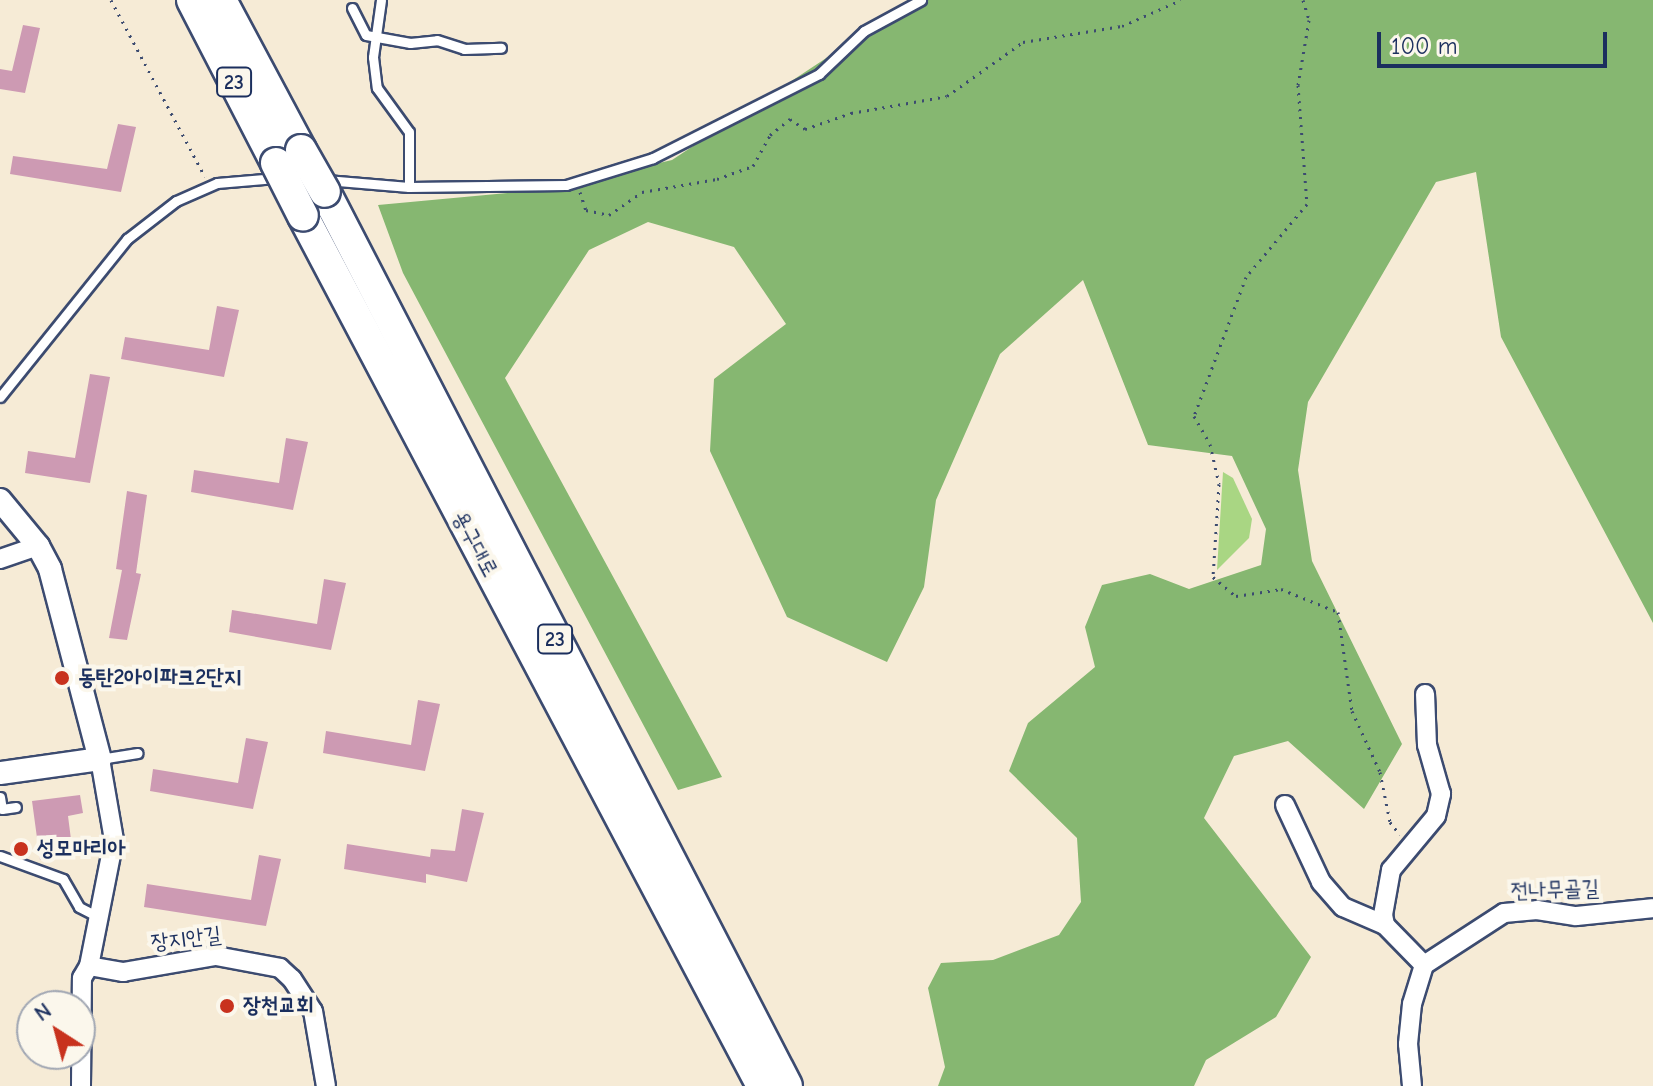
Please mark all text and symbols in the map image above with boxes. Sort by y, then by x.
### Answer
scale bar [1381,16,1611,66]
text: 100 m [1391,32,1458,60]
road number: 23 [216,66,252,98]
street label: 용구대로 [447,507,503,581]
road number: 23 [537,623,573,655]
place label: 동탄2아이파크2단지 [78,665,242,691]
marker: 동탄2아이파크2단지 [53,669,71,687]
place label: 성모마리아 [37,836,126,862]
marker: 성모마리아 [12,840,30,858]
street label: 전나무골길 [1510,875,1600,905]
street label: 장지안길 [149,922,223,956]
north arrow [16,990,96,1070]
place label: 장천교회 [243,993,314,1019]
text: N [30,997,57,1027]
marker: 장천교회 [218,997,236,1015]

